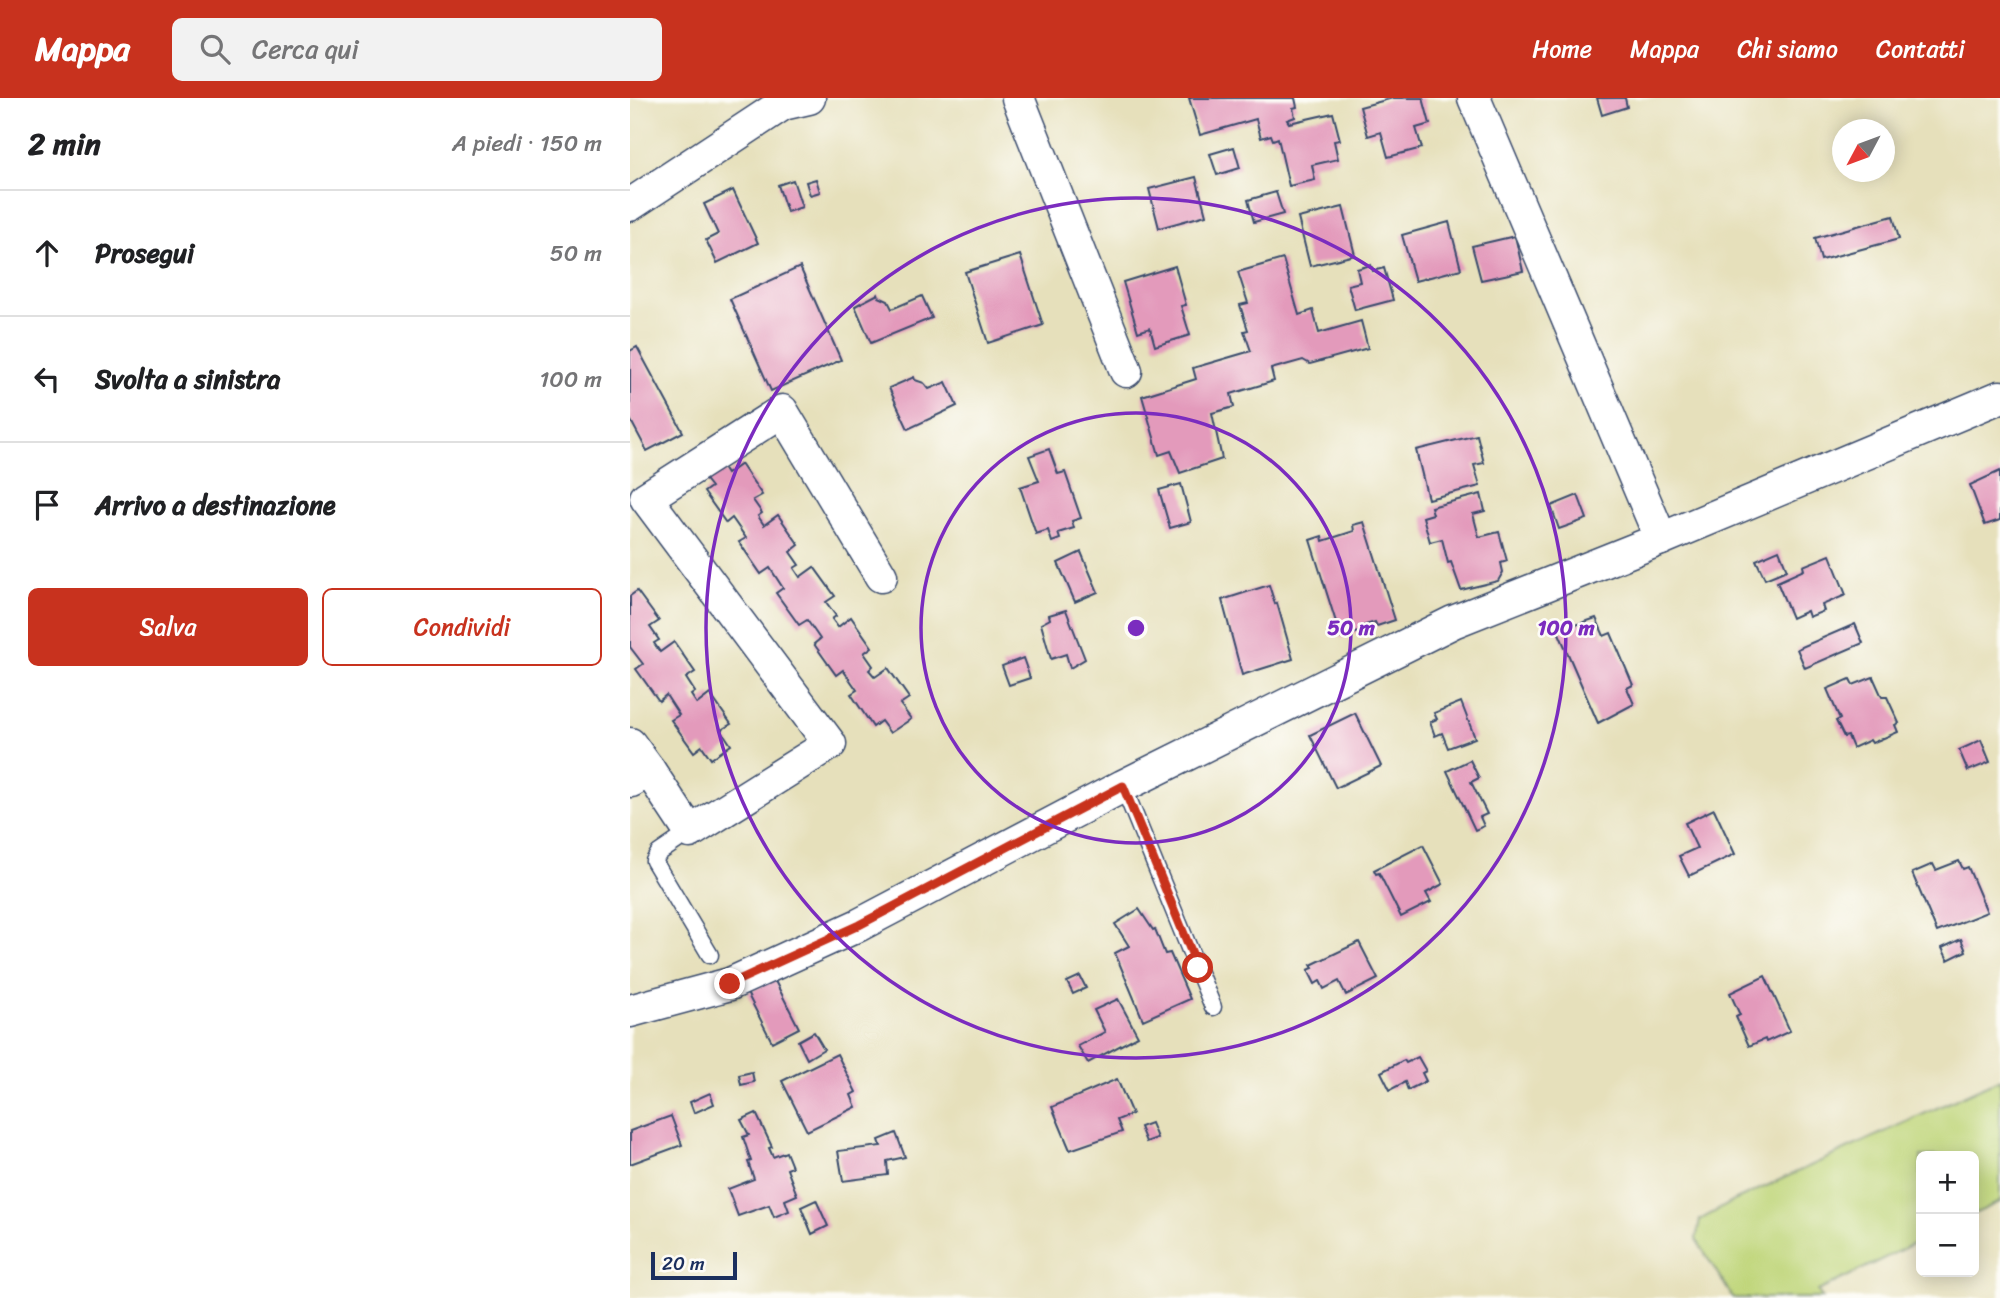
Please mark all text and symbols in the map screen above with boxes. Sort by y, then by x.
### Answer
search box [172,18,662,81]
text: Mappa [35,20,130,78]
text: Cerca qui [252,26,359,72]
text: Home [1532,28,1592,70]
text: Mappa [1630,28,1699,70]
text: Chi siamo [1737,28,1838,70]
text: Contatti [1876,28,1965,70]
icon: search [196,30,234,68]
text: 2 min [28,117,101,171]
north arrow [1832,119,1895,182]
text: A piedi · 150 m [452,123,602,164]
text: Prosegui [95,230,194,276]
text: 50 m [550,233,602,274]
icon: ahead [28,234,66,272]
text: Svolta a sinistra [95,356,280,402]
text: 100 m [539,359,602,400]
icon: left [28,360,66,398]
text: Arrivo a destinazione [95,482,336,528]
icon: arrive [28,486,66,524]
button: Salva [28,588,308,666]
button: Condividi [322,588,602,666]
text: 50 m [1327,609,1376,647]
text: 100 m [1537,609,1595,647]
centre of rings [1124,616,1148,640]
route start [1182,952,1213,983]
route end [714,968,745,999]
map controls [1916,1151,1979,1277]
button: + [1916,1151,1979,1214]
button: − [1916,1214,1979,1277]
text: 20 m [662,1247,705,1280]
scale bar [651,1249,737,1281]

